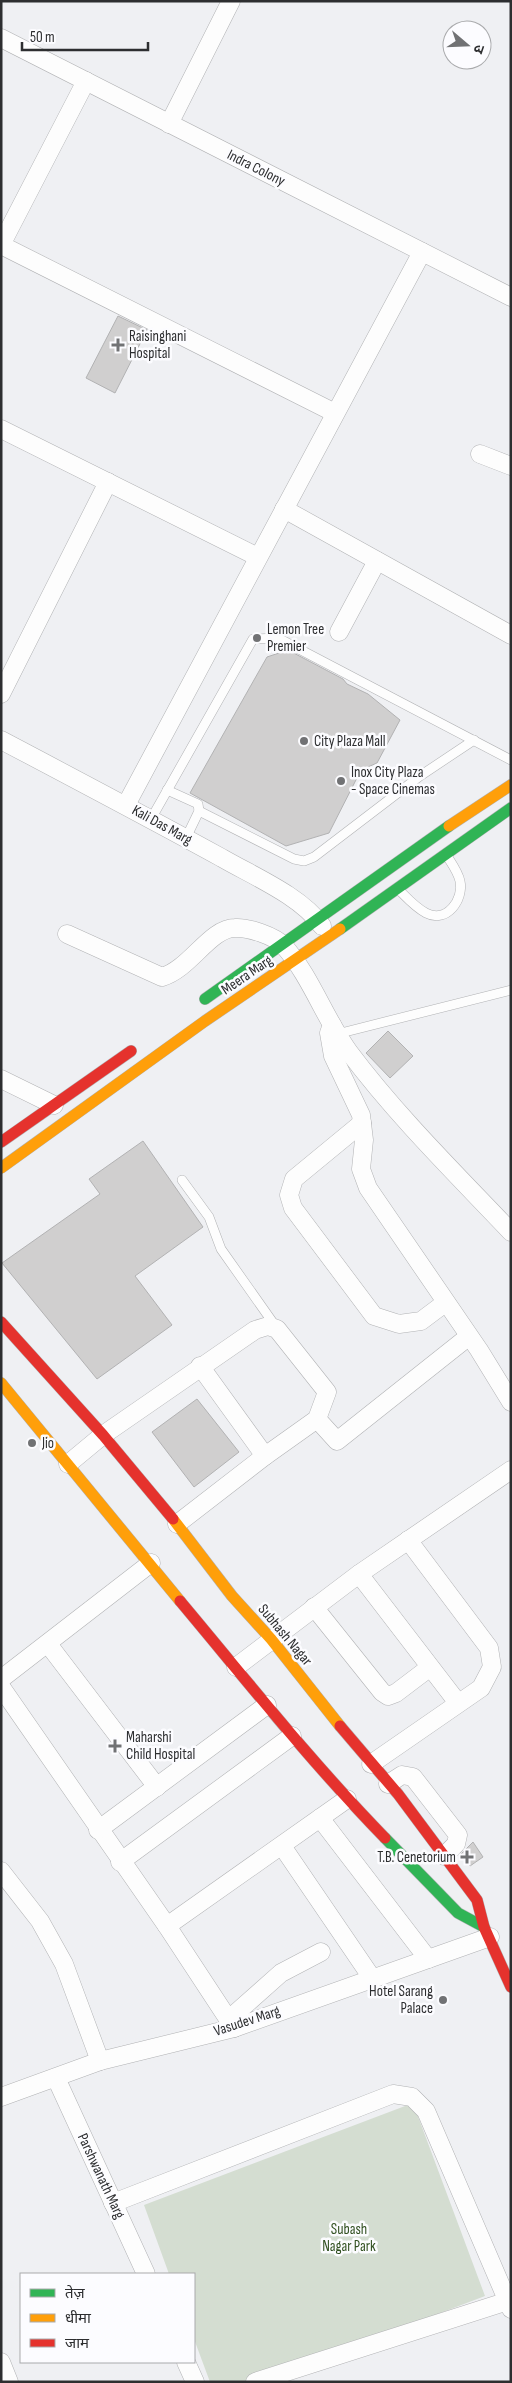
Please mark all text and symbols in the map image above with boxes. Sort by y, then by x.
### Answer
scale bar [22,20,149,52]
north arrow [442,20,492,70]
text: 50 m [30,28,55,47]
text: उ [469,42,488,56]
street label: Indra Colony [224,145,288,191]
place label: Raisinghani Hospital [129,327,186,363]
marker: Raisinghani Hospital [111,338,125,352]
place label: Lemon Tree Premier [267,620,324,656]
marker: Lemon Tree Premier [251,632,263,644]
place label: City Plaza Mall [314,732,386,751]
marker: City Plaza Mall [298,735,310,747]
place label: Inox City Plaza - Space Cinemas [351,763,435,799]
marker: Inox City Plaza - Space Cinemas [335,775,347,787]
street label: Kali Das Marg [128,801,196,849]
street label: Meera Marg [218,951,276,999]
place label: Jio [41,1434,54,1453]
marker: Jio [26,1437,38,1449]
street label: Subhash Nagar [254,1600,317,1670]
place label: Maharshi Child Hospital [126,1728,195,1764]
marker: Maharshi Child Hospital [108,1739,122,1753]
place label: T.B. Cenetorium [377,1848,456,1867]
marker: T.B. Cenetorium [460,1850,474,1864]
place label: Hotel Sarang Palace [369,1982,433,2018]
marker: Hotel Sarang Palace [437,1994,449,2006]
street label: Vasudev Marg [211,2001,283,2041]
street label: Parshwanath Marg [73,2130,129,2222]
park label: Subash Nagar Park [322,2220,376,2256]
legend [20,2273,195,2363]
text: तेज़ [65,2284,86,2303]
text: धीमा [65,2309,92,2328]
text: जाम [65,2334,90,2353]

